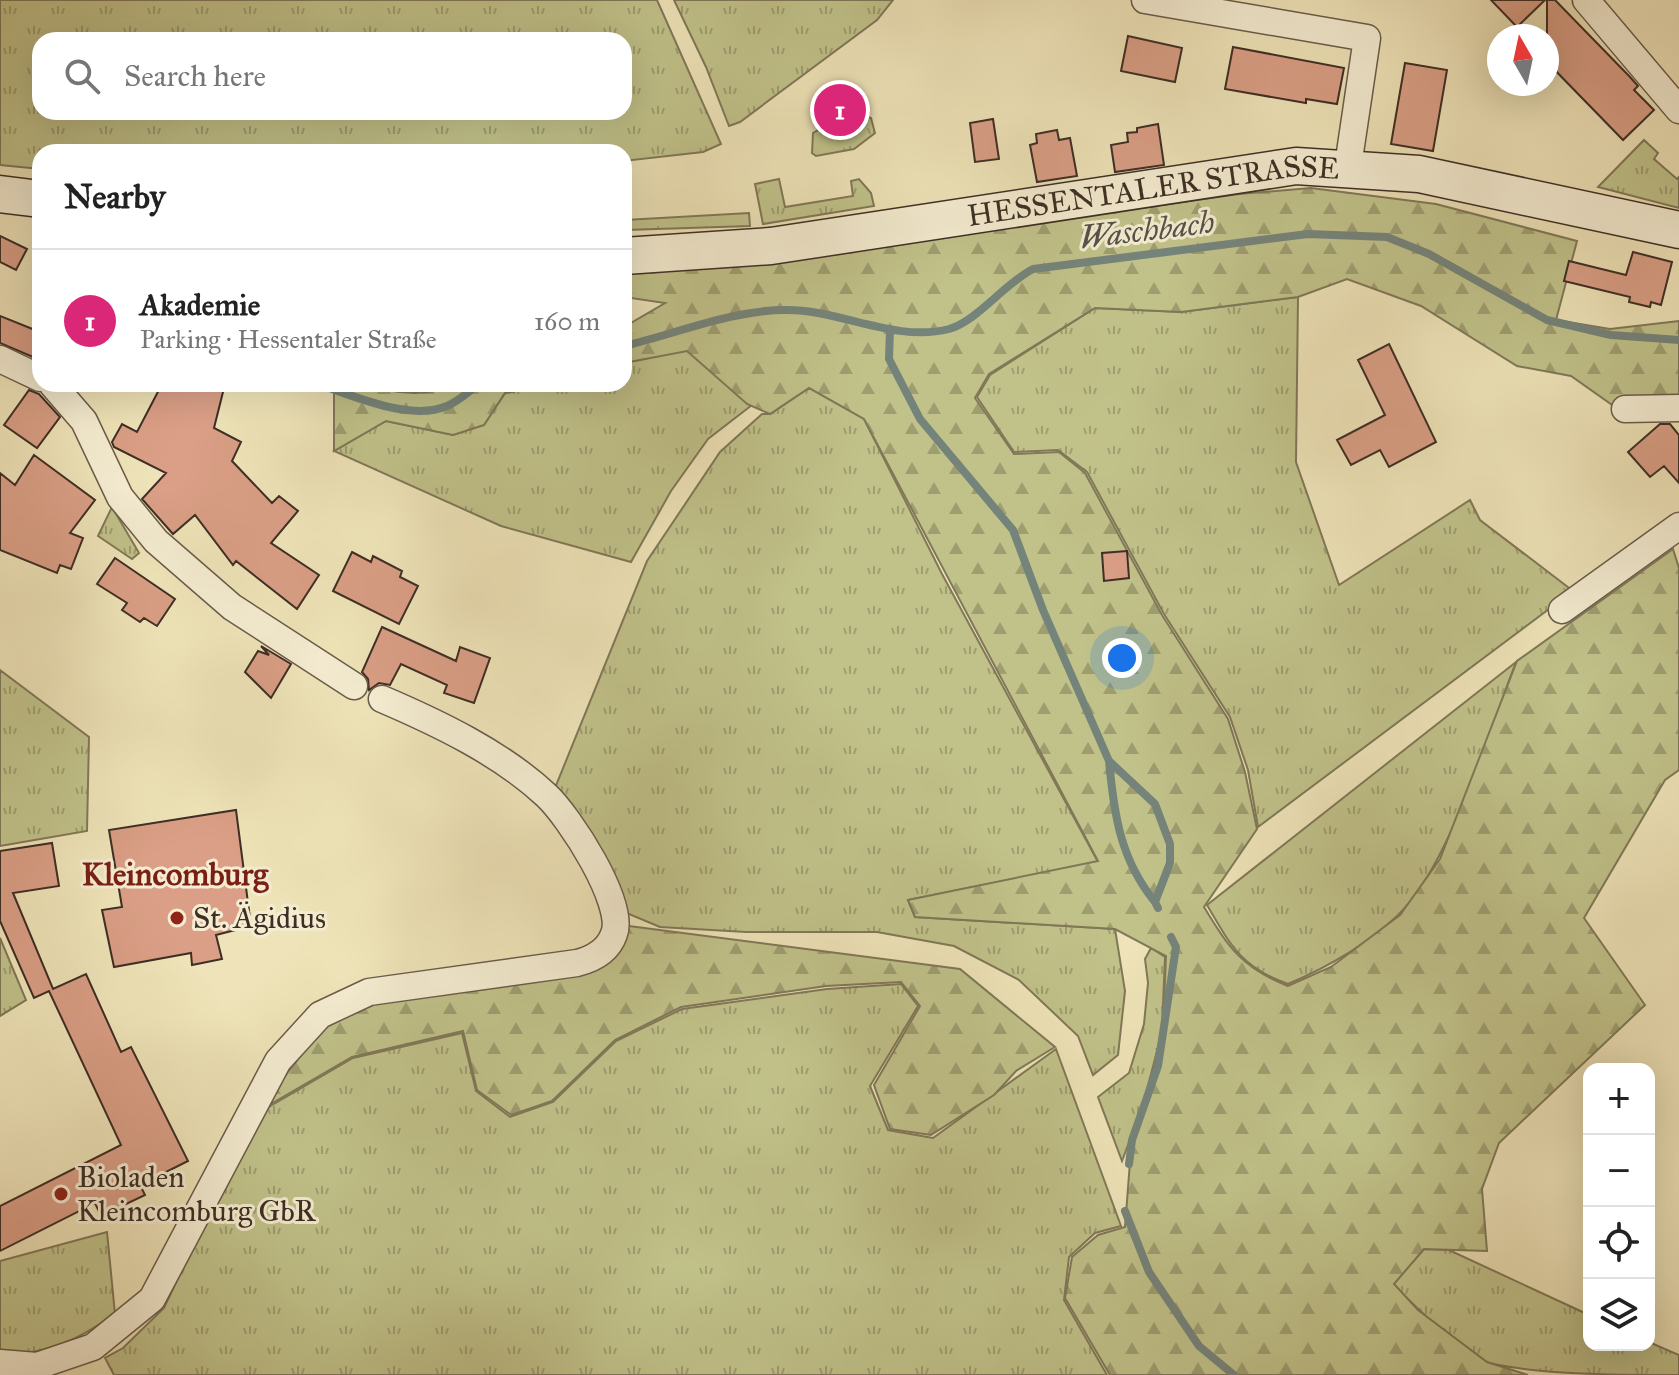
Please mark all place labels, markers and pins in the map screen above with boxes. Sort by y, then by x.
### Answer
pin: 1 [814,80,866,140]
place label: St. Ägidius [193,900,326,936]
marker: St. Ägidius [168,909,186,927]
place label: Bioladen Kleincomburg GbR [77,1159,317,1229]
marker: Bioladen Kleincomburg GbR [52,1185,70,1203]

